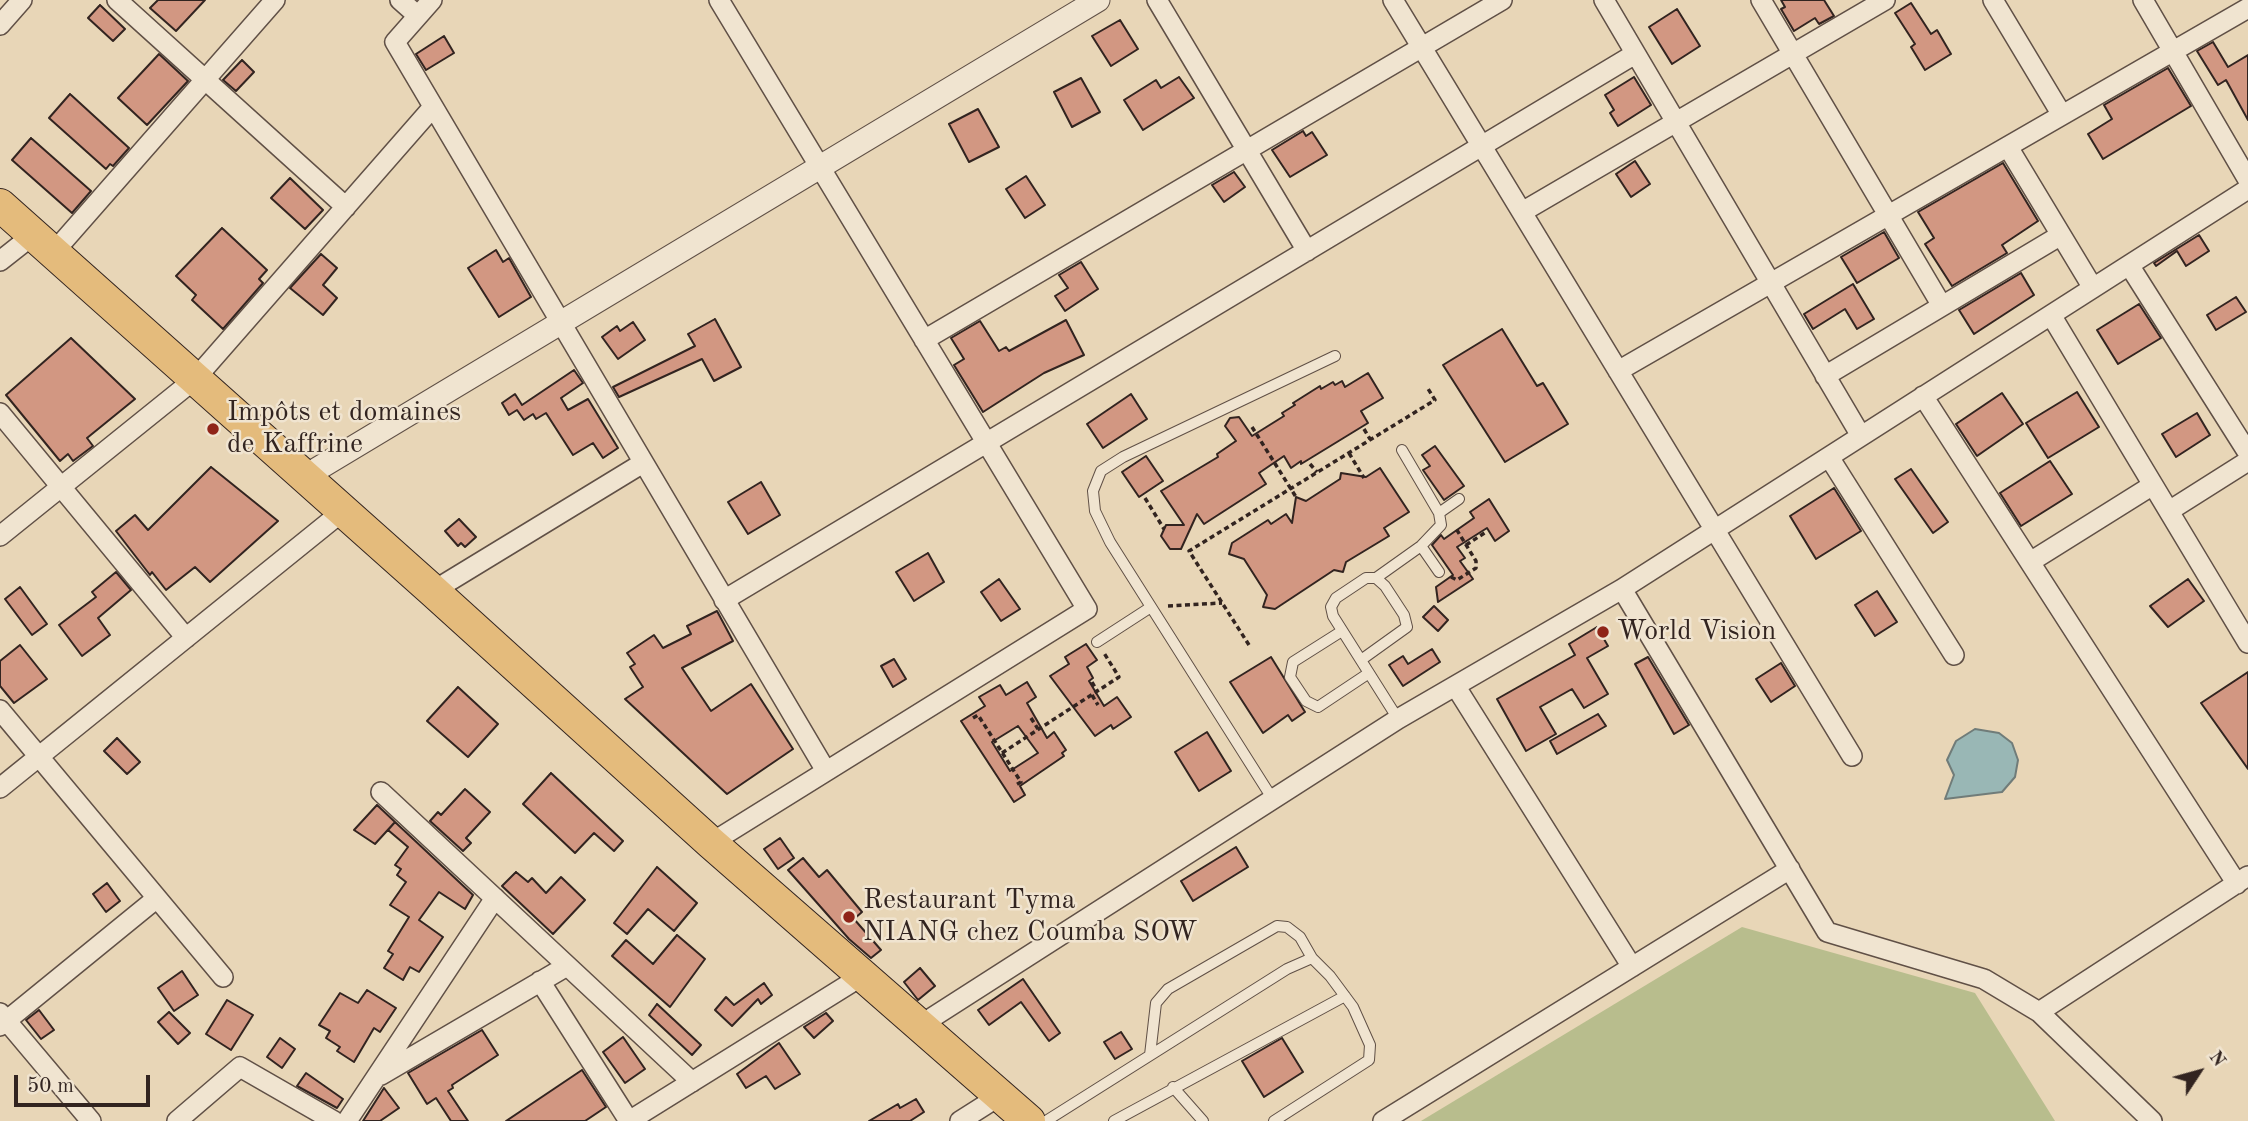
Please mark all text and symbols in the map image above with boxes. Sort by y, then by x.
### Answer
place label: Impôts et domaines de Kaffrine [227,396,461,462]
marker: Impôts et domaines de Kaffrine [205,421,221,437]
place label: World Vision [1617,615,1776,649]
marker: World Vision [1595,624,1611,640]
place label: Restaurant Tyma NIANG chez Coumba SOW [863,884,1197,950]
marker: Restaurant Tyma NIANG chez Coumba SOW [841,909,857,925]
north arrow [2164,1037,2234,1107]
text: N [2204,1048,2228,1071]
scale bar [18,1062,154,1106]
text: 50 m [27,1076,74,1097]

